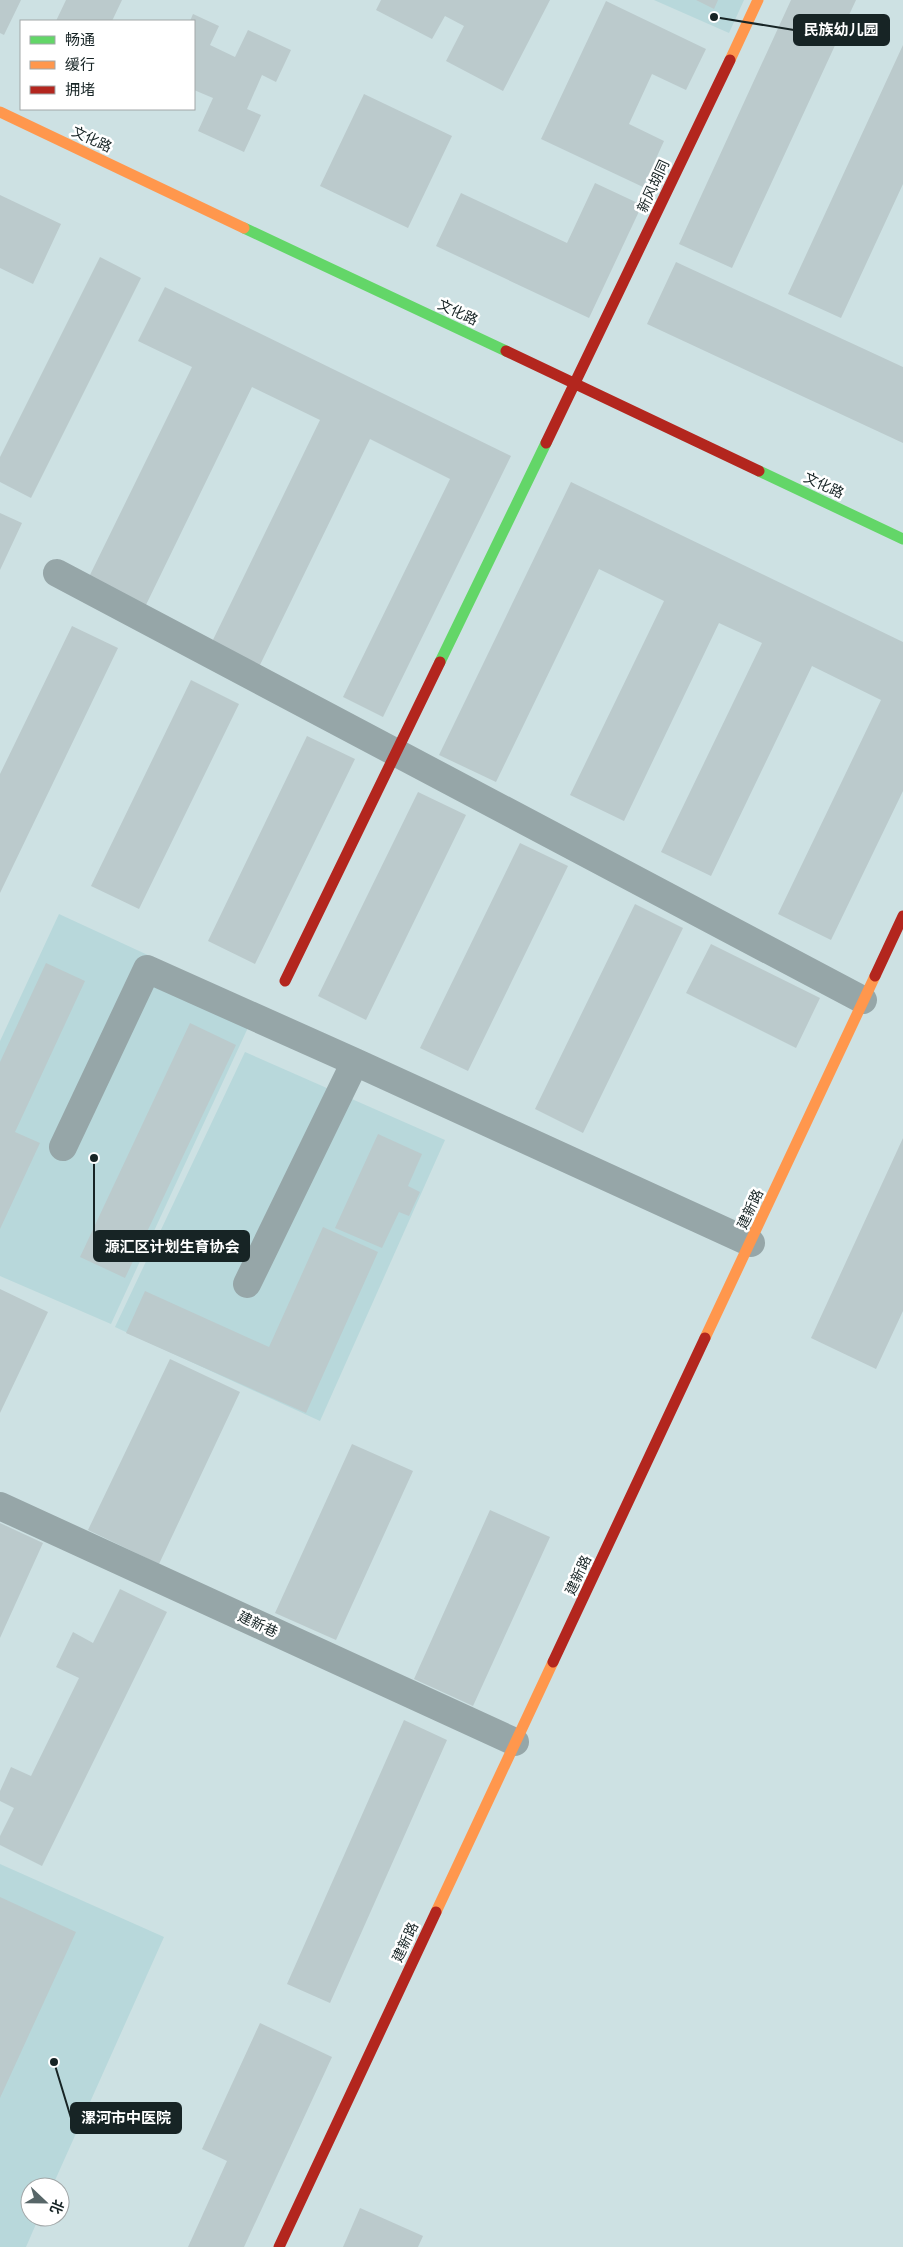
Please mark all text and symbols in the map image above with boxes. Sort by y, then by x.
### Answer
callout: 民族幼儿园 [794,15,889,45]
text: 民族幼儿园 [803,19,879,39]
legend [20,20,195,110]
text: 畅通 [65,29,95,49]
text: 缓行 [65,54,95,74]
text: 拥堵 [65,79,95,99]
street label: 文化路 [69,121,115,156]
street label: 新风胡同 [632,156,673,215]
street label: 文化路 [435,294,481,329]
street label: 文化路 [801,467,847,502]
street label: 建新路 [732,1186,767,1232]
callout: 源汇区计划生育协会 [94,1231,249,1261]
text: 源汇区计划生育协会 [104,1236,240,1256]
street label: 建新路 [560,1552,595,1598]
street label: 建新巷 [235,1606,281,1641]
street label: 建新路 [387,1919,422,1965]
callout: 漯河市中医院 [71,2103,181,2133]
text: 漯河市中医院 [81,2107,171,2127]
north arrow [20,2177,70,2227]
text: 北 [46,2197,69,2217]

